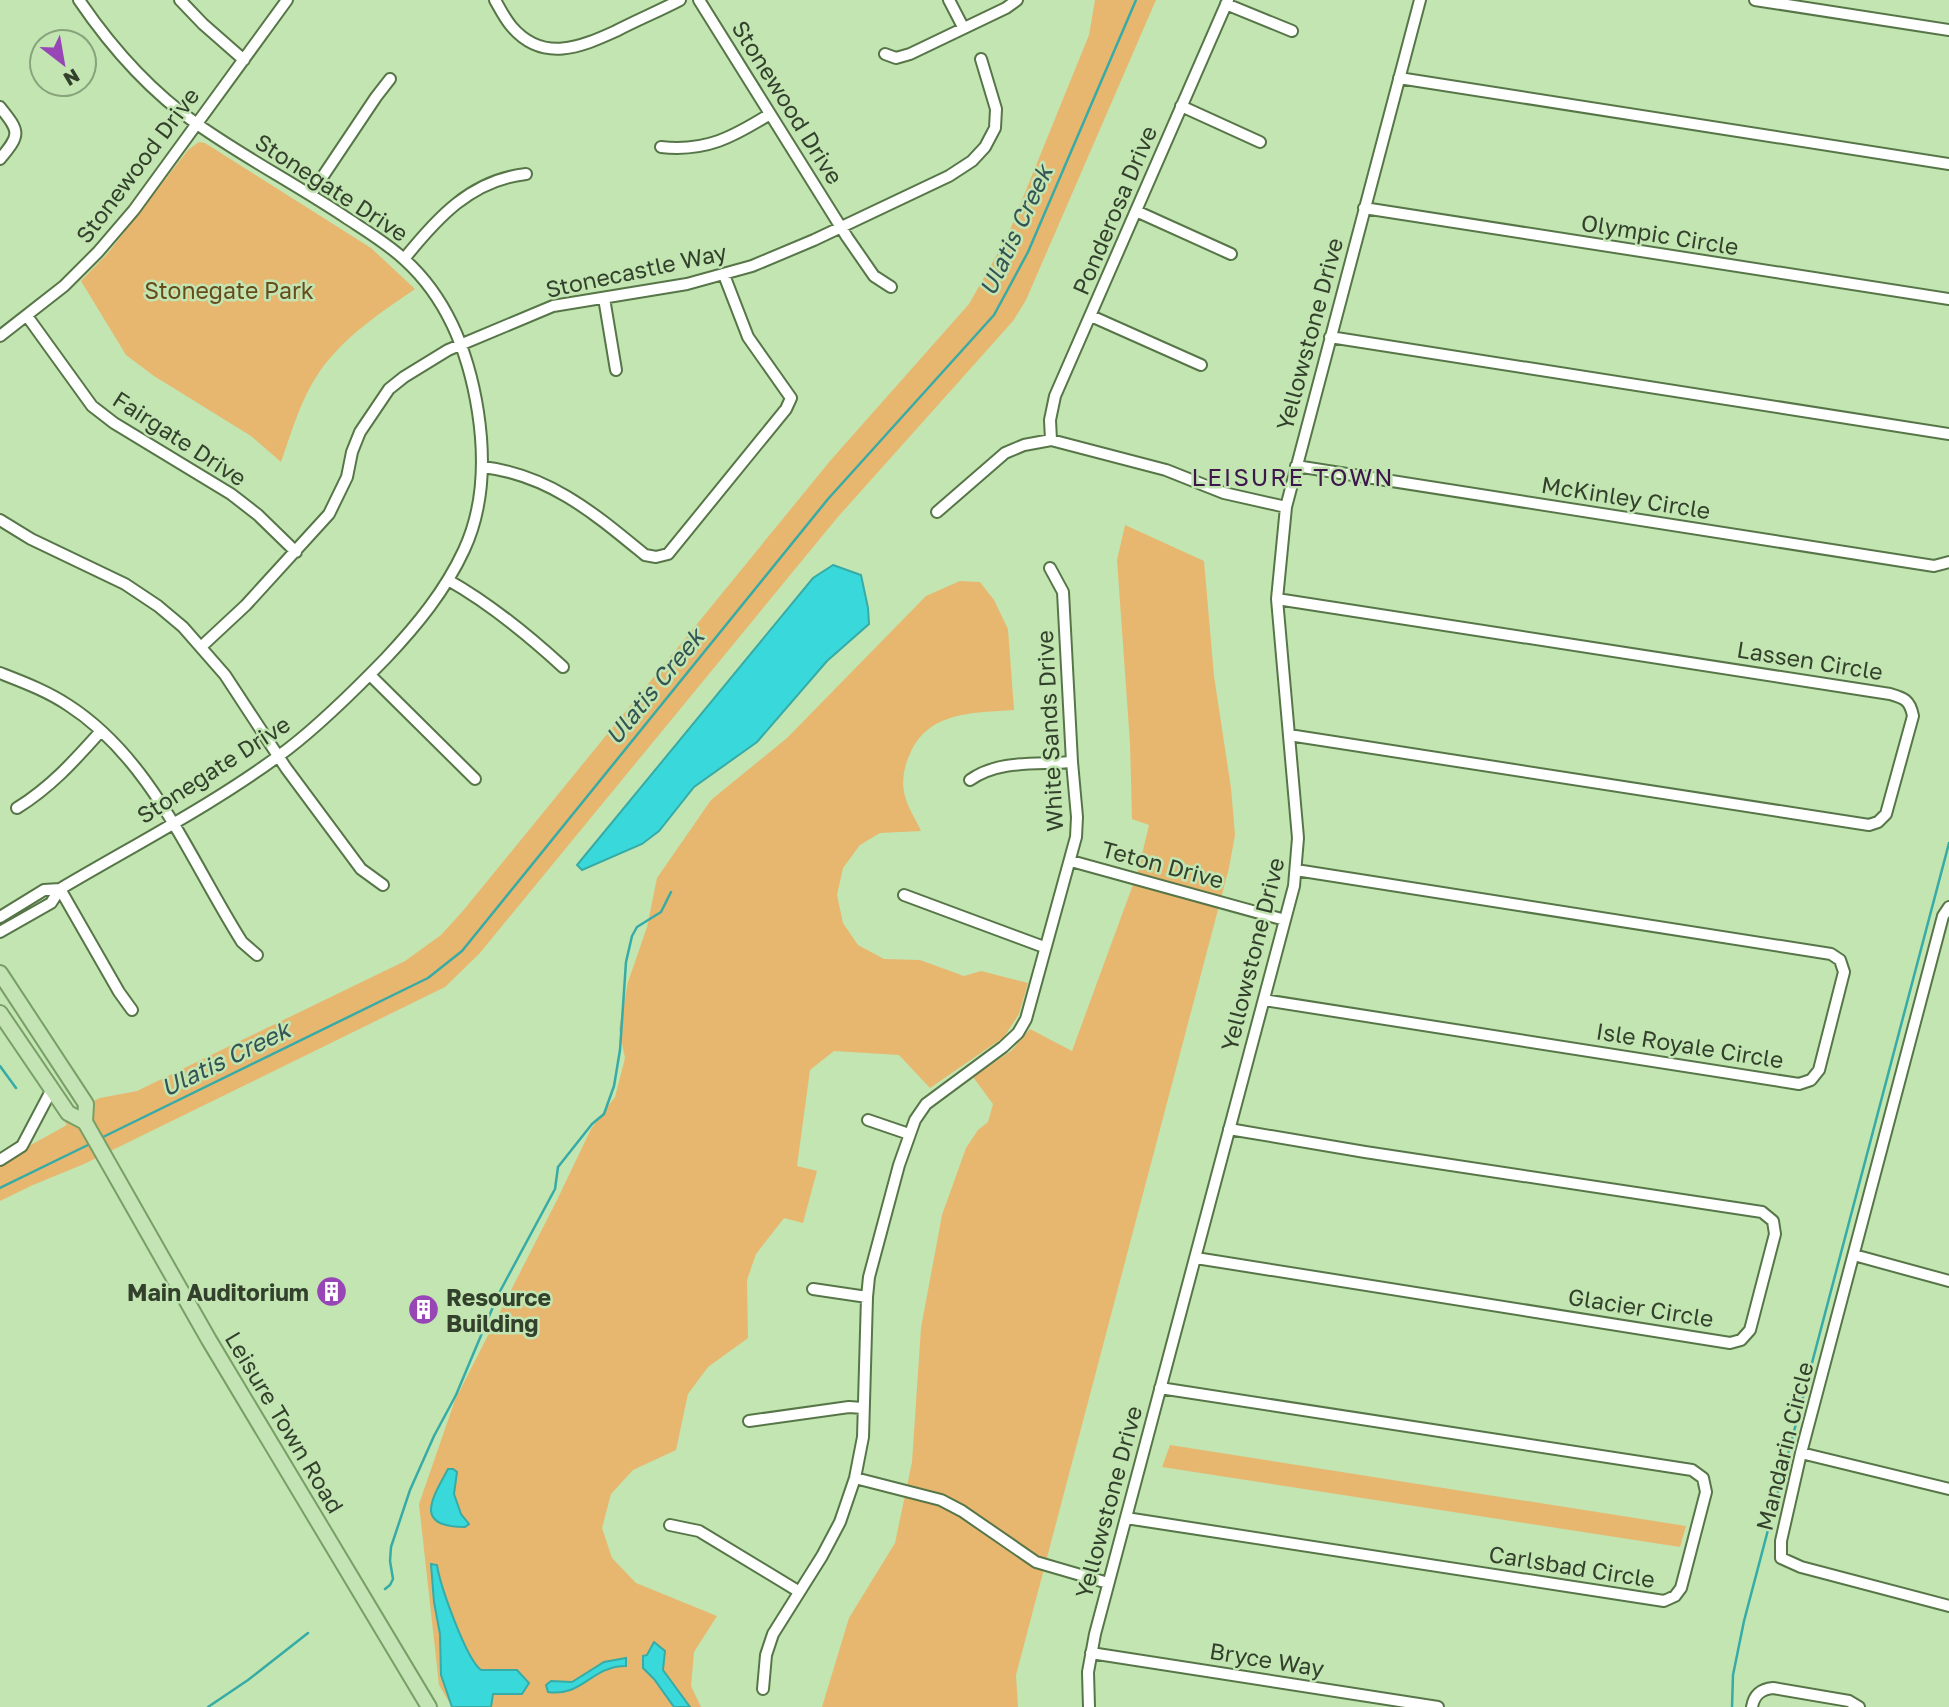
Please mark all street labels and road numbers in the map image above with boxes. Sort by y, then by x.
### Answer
street label: Stonewood Drive [726,15,850,189]
street label: Stonewood Drive [69,82,205,248]
street label: Ponderosa Drive [1066,121,1162,299]
street label: Stonegate Drive [250,127,414,247]
street label: Olympic Circle [1579,208,1741,260]
street label: Yellowstone Drive [1270,235,1348,433]
street label: Stonecastle Way [543,237,729,303]
street label: Fairgate Drive [108,385,252,491]
street label: McKinley Circle [1540,470,1712,524]
street label: White Sands Drive [1030,630,1068,832]
street label: Lassen Circle [1735,635,1885,685]
street label: Stonegate Drive [131,709,295,829]
street label: Teton Drive [1099,834,1227,894]
street label: Yellowstone Drive [1214,854,1290,1054]
street label: Isle Royale Circle [1594,1016,1786,1074]
street label: Glacier Circle [1566,1282,1716,1332]
street label: Leisure Town Road [220,1326,350,1518]
street label: Mandarin Circle [1750,1359,1818,1533]
street label: Yellowstone Drive [1069,1403,1147,1601]
street label: Carlsbad Circle [1487,1539,1657,1593]
street label: Bryce Way [1208,1636,1326,1682]

